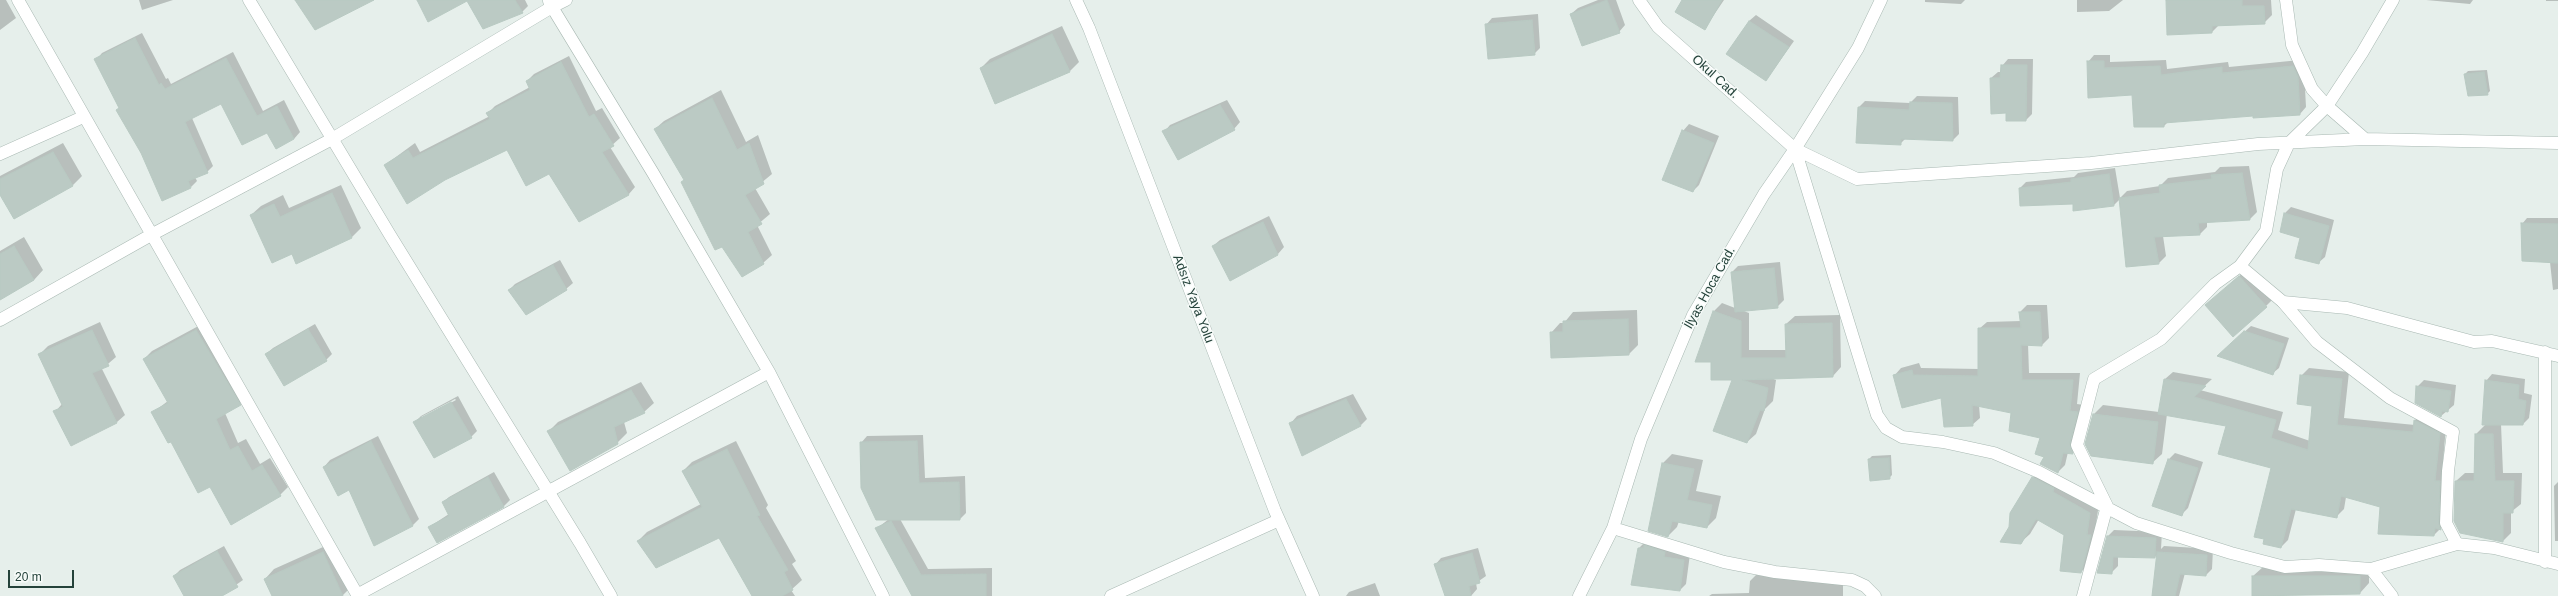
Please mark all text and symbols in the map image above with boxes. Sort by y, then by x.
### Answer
street label: Okul Cad. [1688,52,1742,102]
street label: İlyas Hoca Cad. [1681,244,1739,332]
street label: Adsız Yaya Yolu [1169,253,1217,345]
scale bar [10,562,76,588]
text: 20 m [15,570,42,584]

